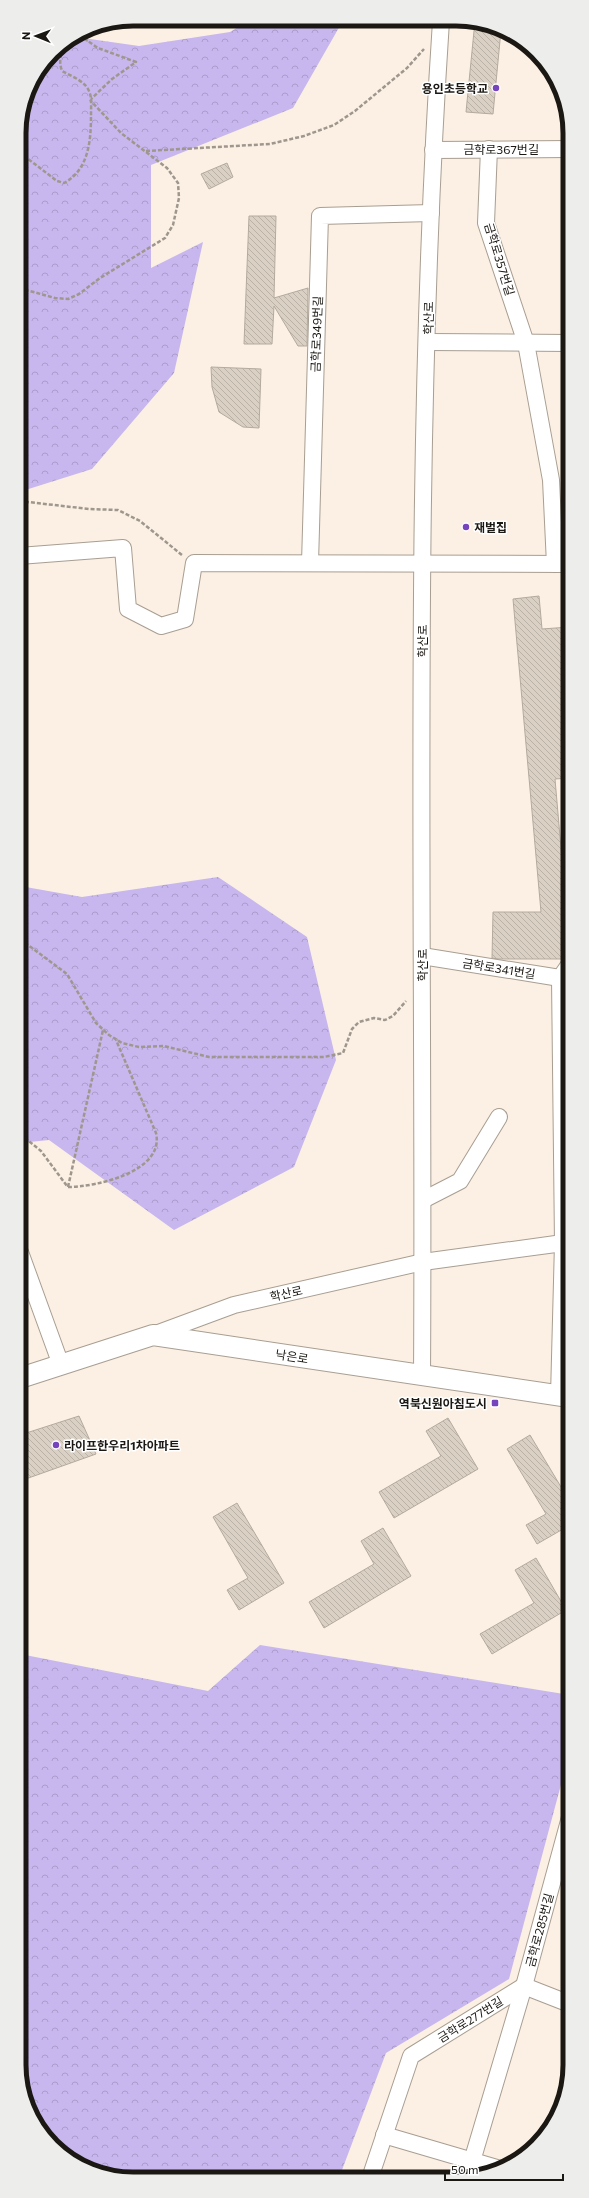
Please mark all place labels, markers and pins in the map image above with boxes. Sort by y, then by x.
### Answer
place label: 용인초등학교 [422,81,488,95]
marker: 용인초등학교 [491,83,501,93]
place label: 재벌집 [474,520,507,534]
marker: 재벌집 [461,522,471,532]
place label: 역북신원아침도시 [399,1396,487,1410]
marker: 역북신원아침도시 [490,1398,500,1408]
place label: 라이프한우리1차아파트 [64,1438,180,1452]
marker: 라이프한우리1차아파트 [51,1440,61,1450]

